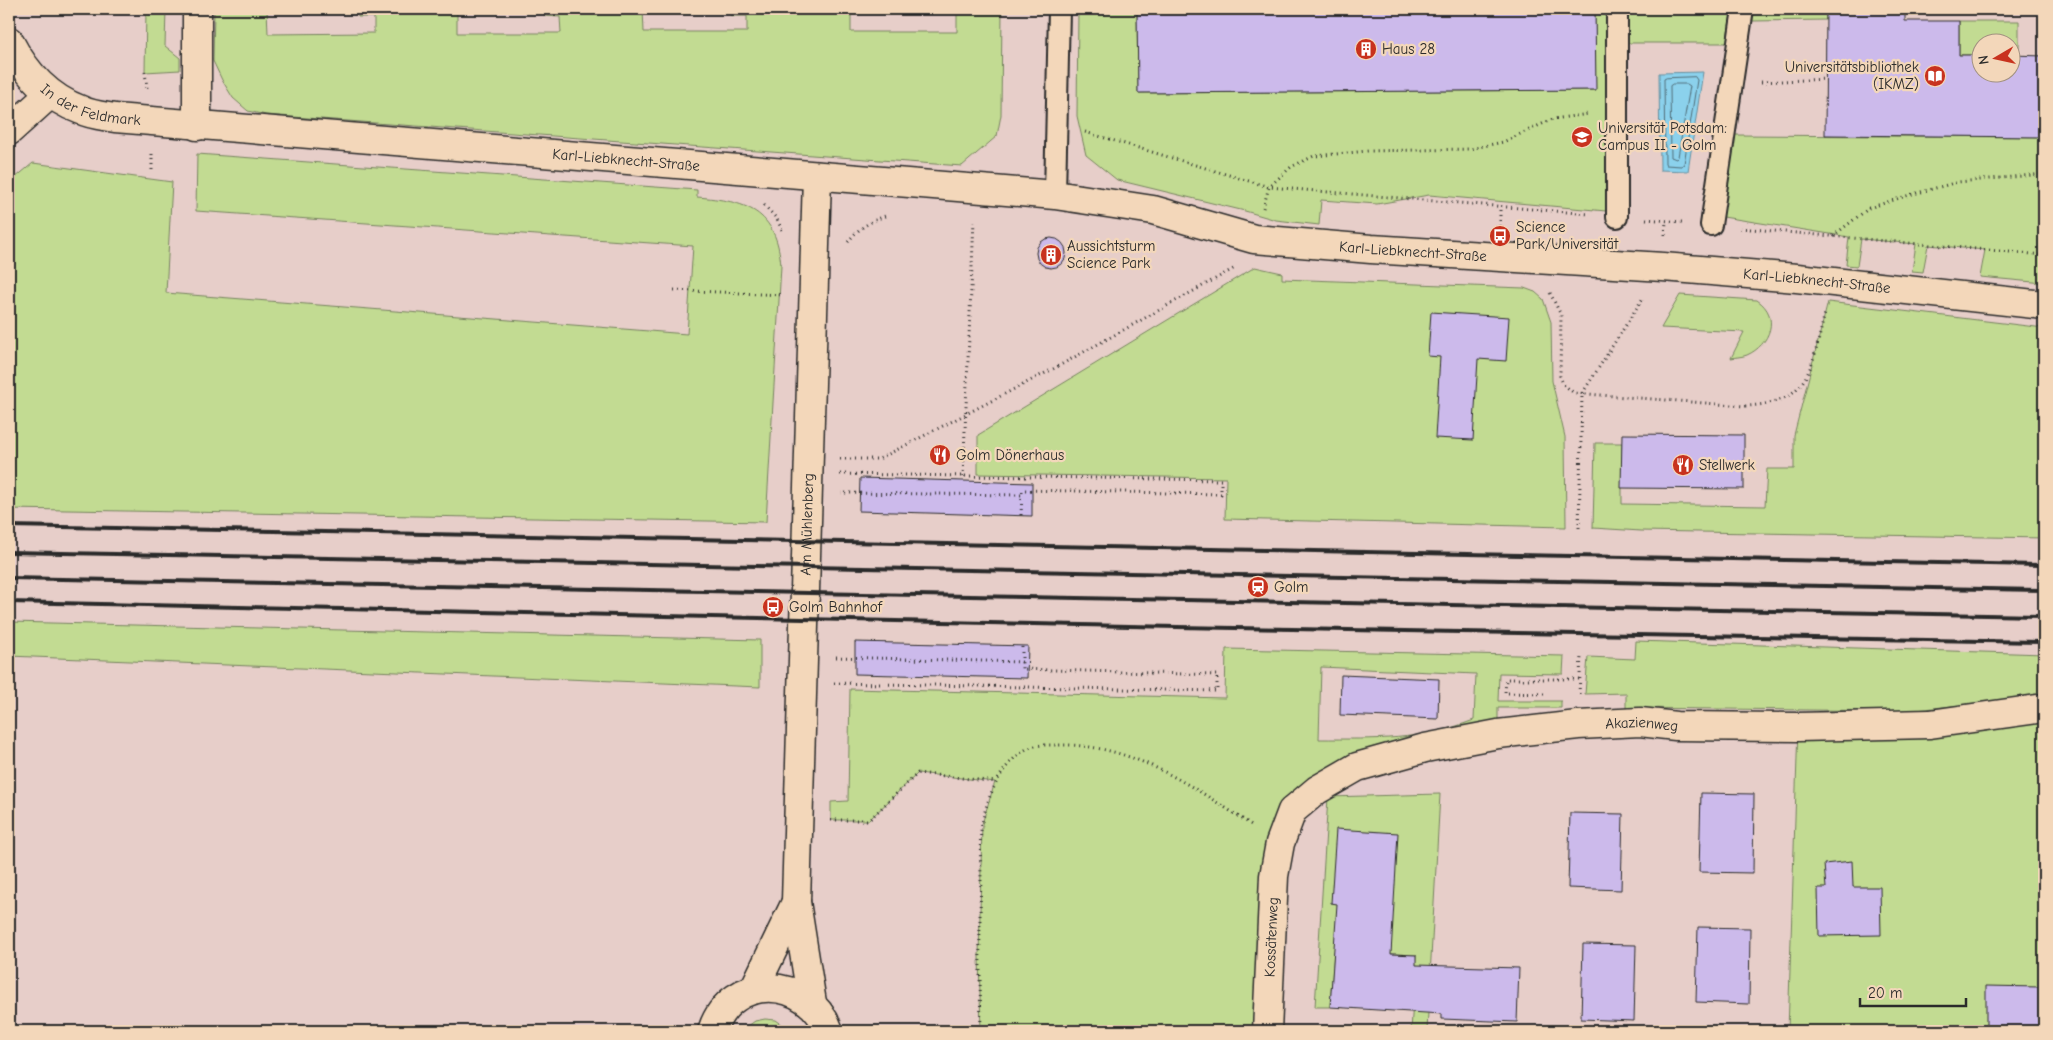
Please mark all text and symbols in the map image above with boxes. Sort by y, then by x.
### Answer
north arrow [1970,32,2020,82]
building icon: Haus 28 [1354,37,1378,61]
place label: Haus 28 [1382,40,1435,58]
text: N [1975,54,1993,66]
place label: Universitätsbibliothek (IKMZ) [1785,58,1920,93]
library icon: Universitätsbibliothek (IKMZ) [1923,64,1947,88]
street label: In der Feldmark [37,80,142,129]
place label: Universität Potsdam: Campus II - Golm [1598,119,1727,154]
school or university icon: Universität Potsdam: Campus II - Golm [1570,125,1594,149]
street label: Karl-Liebknecht-Straße [552,145,701,175]
place label: Science Park/Universität [1516,218,1619,253]
bus stop icon: Science Park/Universität [1488,224,1512,248]
place label: Aussichtsturm Science Park [1067,237,1155,272]
street label: Karl-Liebknecht-Straße [1338,237,1488,265]
building icon: Aussichtsturm Science Park [1039,243,1063,267]
street label: Karl-Liebknecht-Straße [1742,265,1892,297]
restaurant icon: Golm Dönerhaus [928,443,952,467]
place label: Golm Dönerhaus [956,446,1064,464]
restaurant icon: Stellwerk [1671,453,1695,477]
place label: Stellwerk [1699,456,1755,474]
street label: Am Mühlenberg [796,473,817,576]
station icon: Golm [1246,575,1270,599]
place label: Golm [1274,578,1308,596]
bus stop icon: Golm Bahnhof [761,595,785,619]
place label: Golm Bahnhof [789,598,883,616]
street label: Akazienweg [1605,713,1679,735]
street label: Kossätenweg [1260,897,1282,978]
scale bar [1860,975,1967,1007]
text: 20 m [1868,984,1902,1002]

